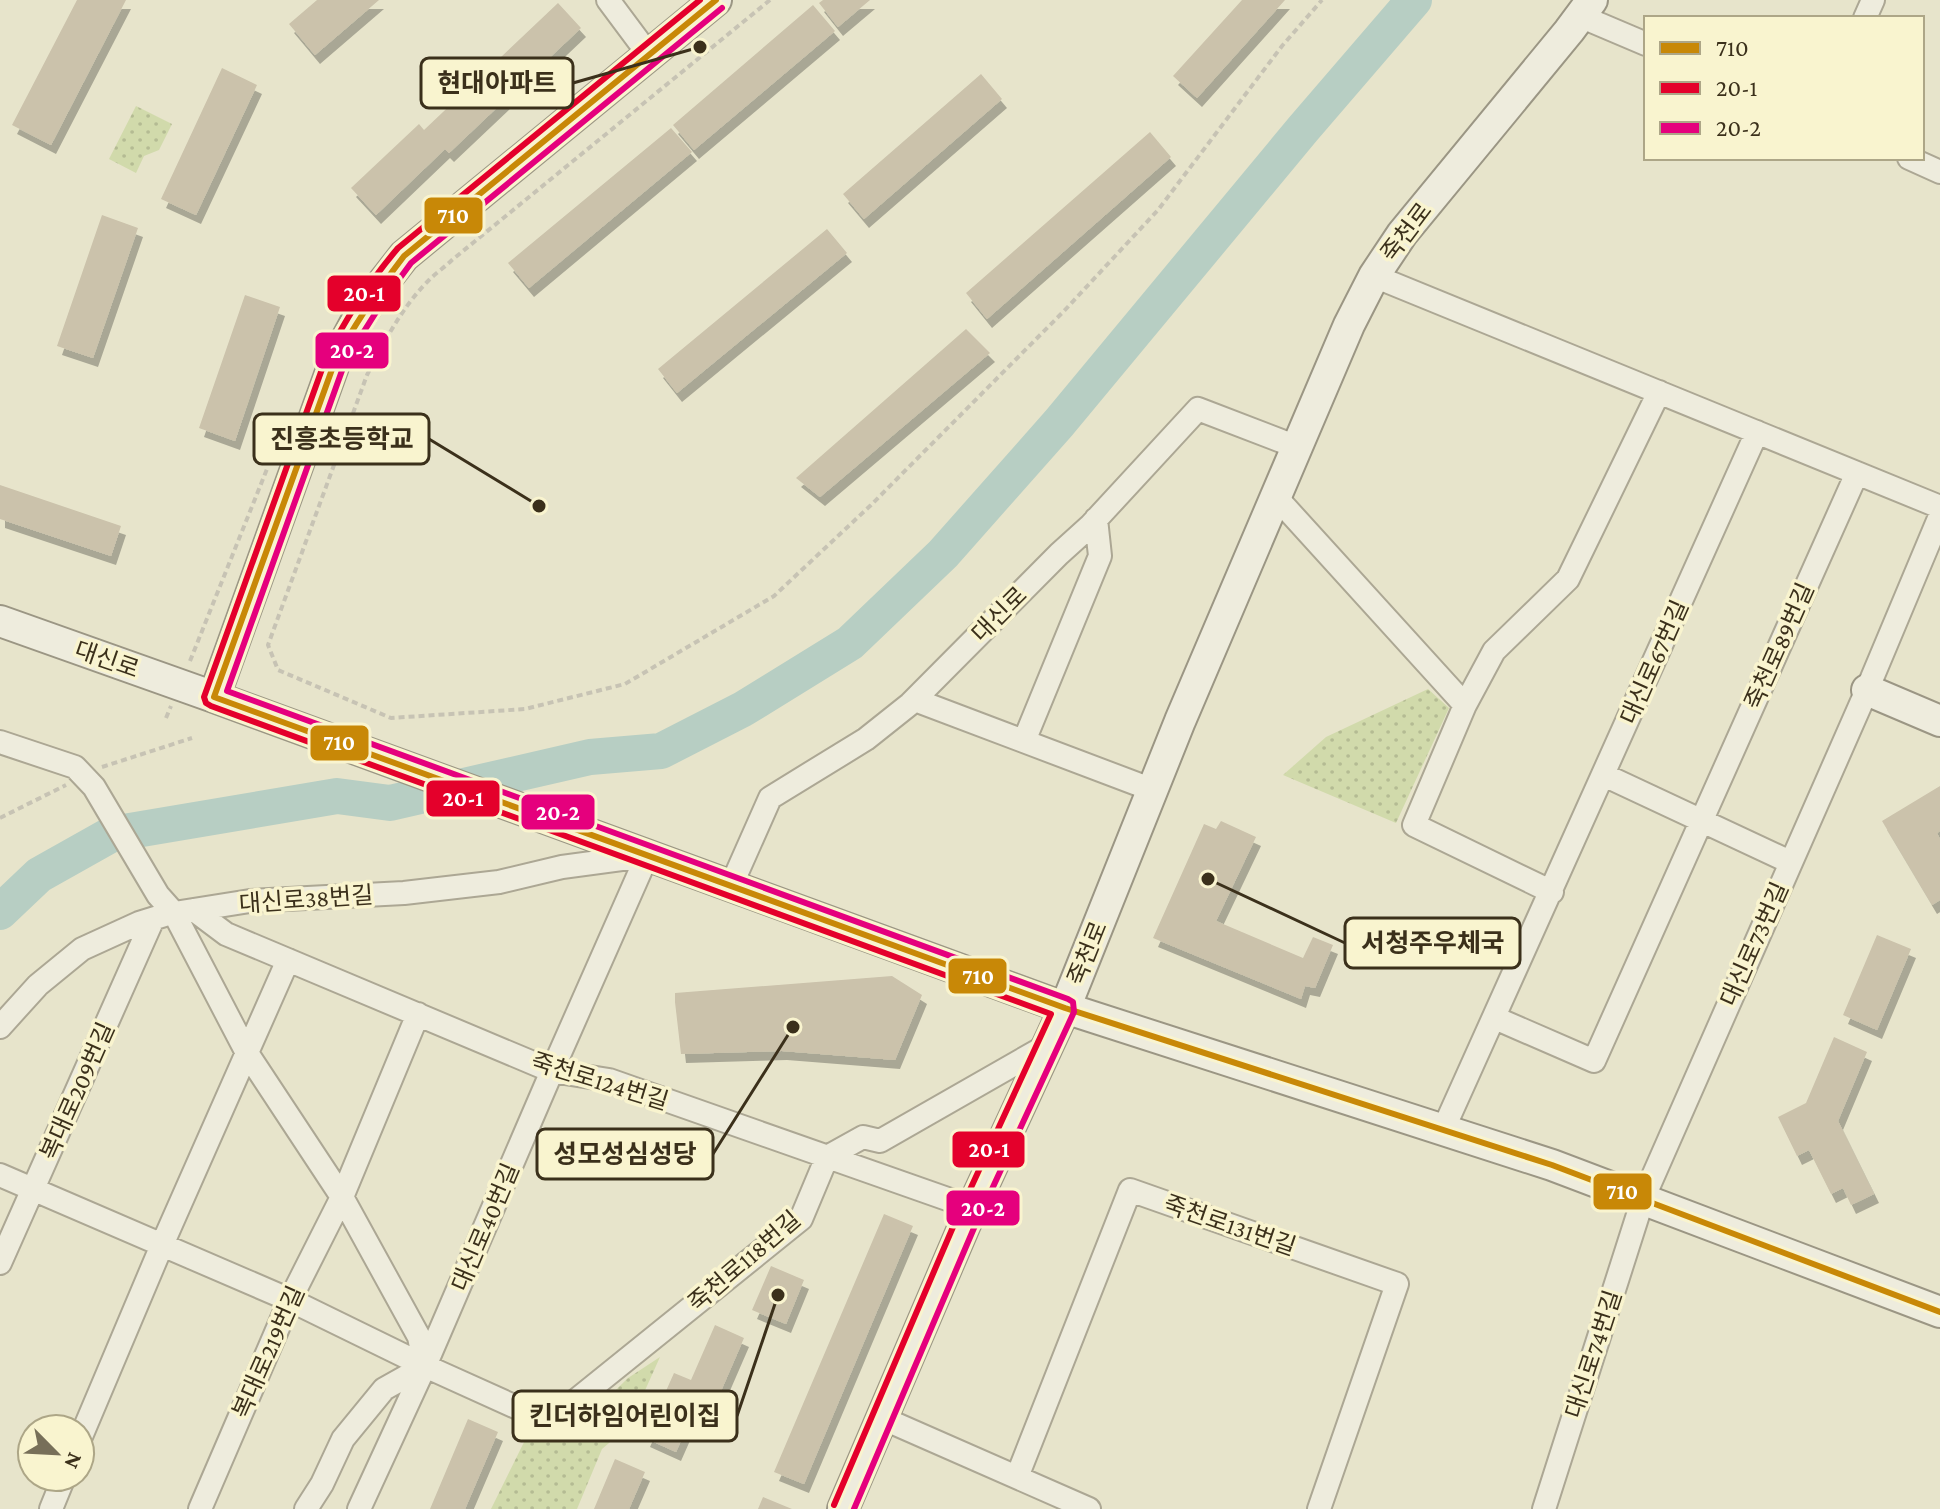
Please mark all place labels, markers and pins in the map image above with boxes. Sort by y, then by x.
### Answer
callout: 현대아파트 [421,58,573,108]
callout: 진흥초등학교 [254,414,429,464]
callout: 서청주우체국 [1345,918,1520,968]
callout: 성모성심성당 [537,1129,713,1179]
callout: 킨더하임어린이집 [513,1391,737,1441]

